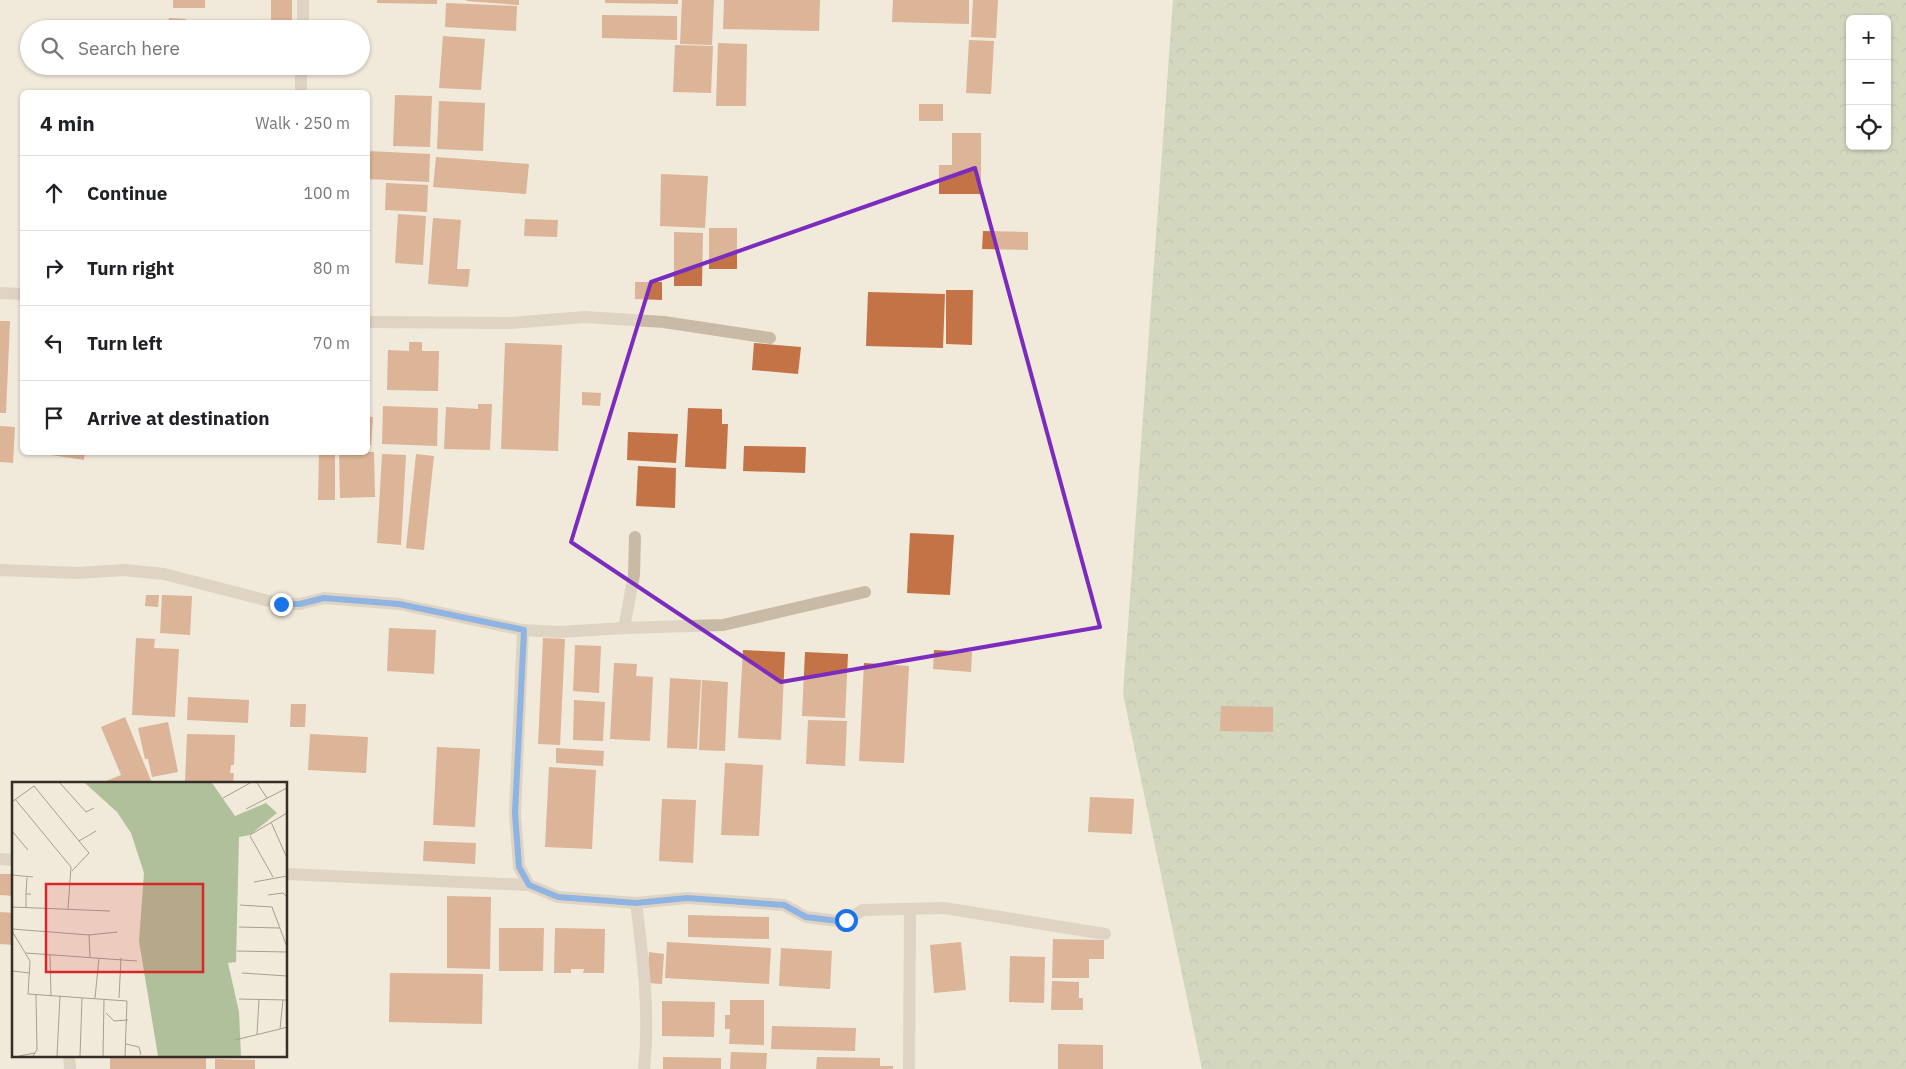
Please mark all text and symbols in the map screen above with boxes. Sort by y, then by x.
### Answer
map controls [1846,15,1891,150]
button: + [1846,15,1891,60]
search box [20,20,370,75]
icon: search [38,34,66,62]
text: Search here [78,36,180,60]
button: − [1846,60,1891,105]
button: locate [1846,105,1891,150]
text: 4 min [40,109,95,137]
text: Walk · 250 m [255,113,350,133]
icon: ahead [40,179,68,207]
text: Continue [87,181,167,205]
text: 100 m [303,183,350,203]
icon: right [40,254,68,282]
text: Turn right [87,256,174,280]
text: 80 m [313,258,350,278]
icon: left [40,329,68,357]
text: Turn left [87,331,163,355]
text: 70 m [313,333,350,353]
icon: arrive [40,404,68,432]
text: Arrive at destination [87,406,270,430]
route end [270,593,293,616]
inset map [12,782,288,1056]
route start [835,909,858,932]

